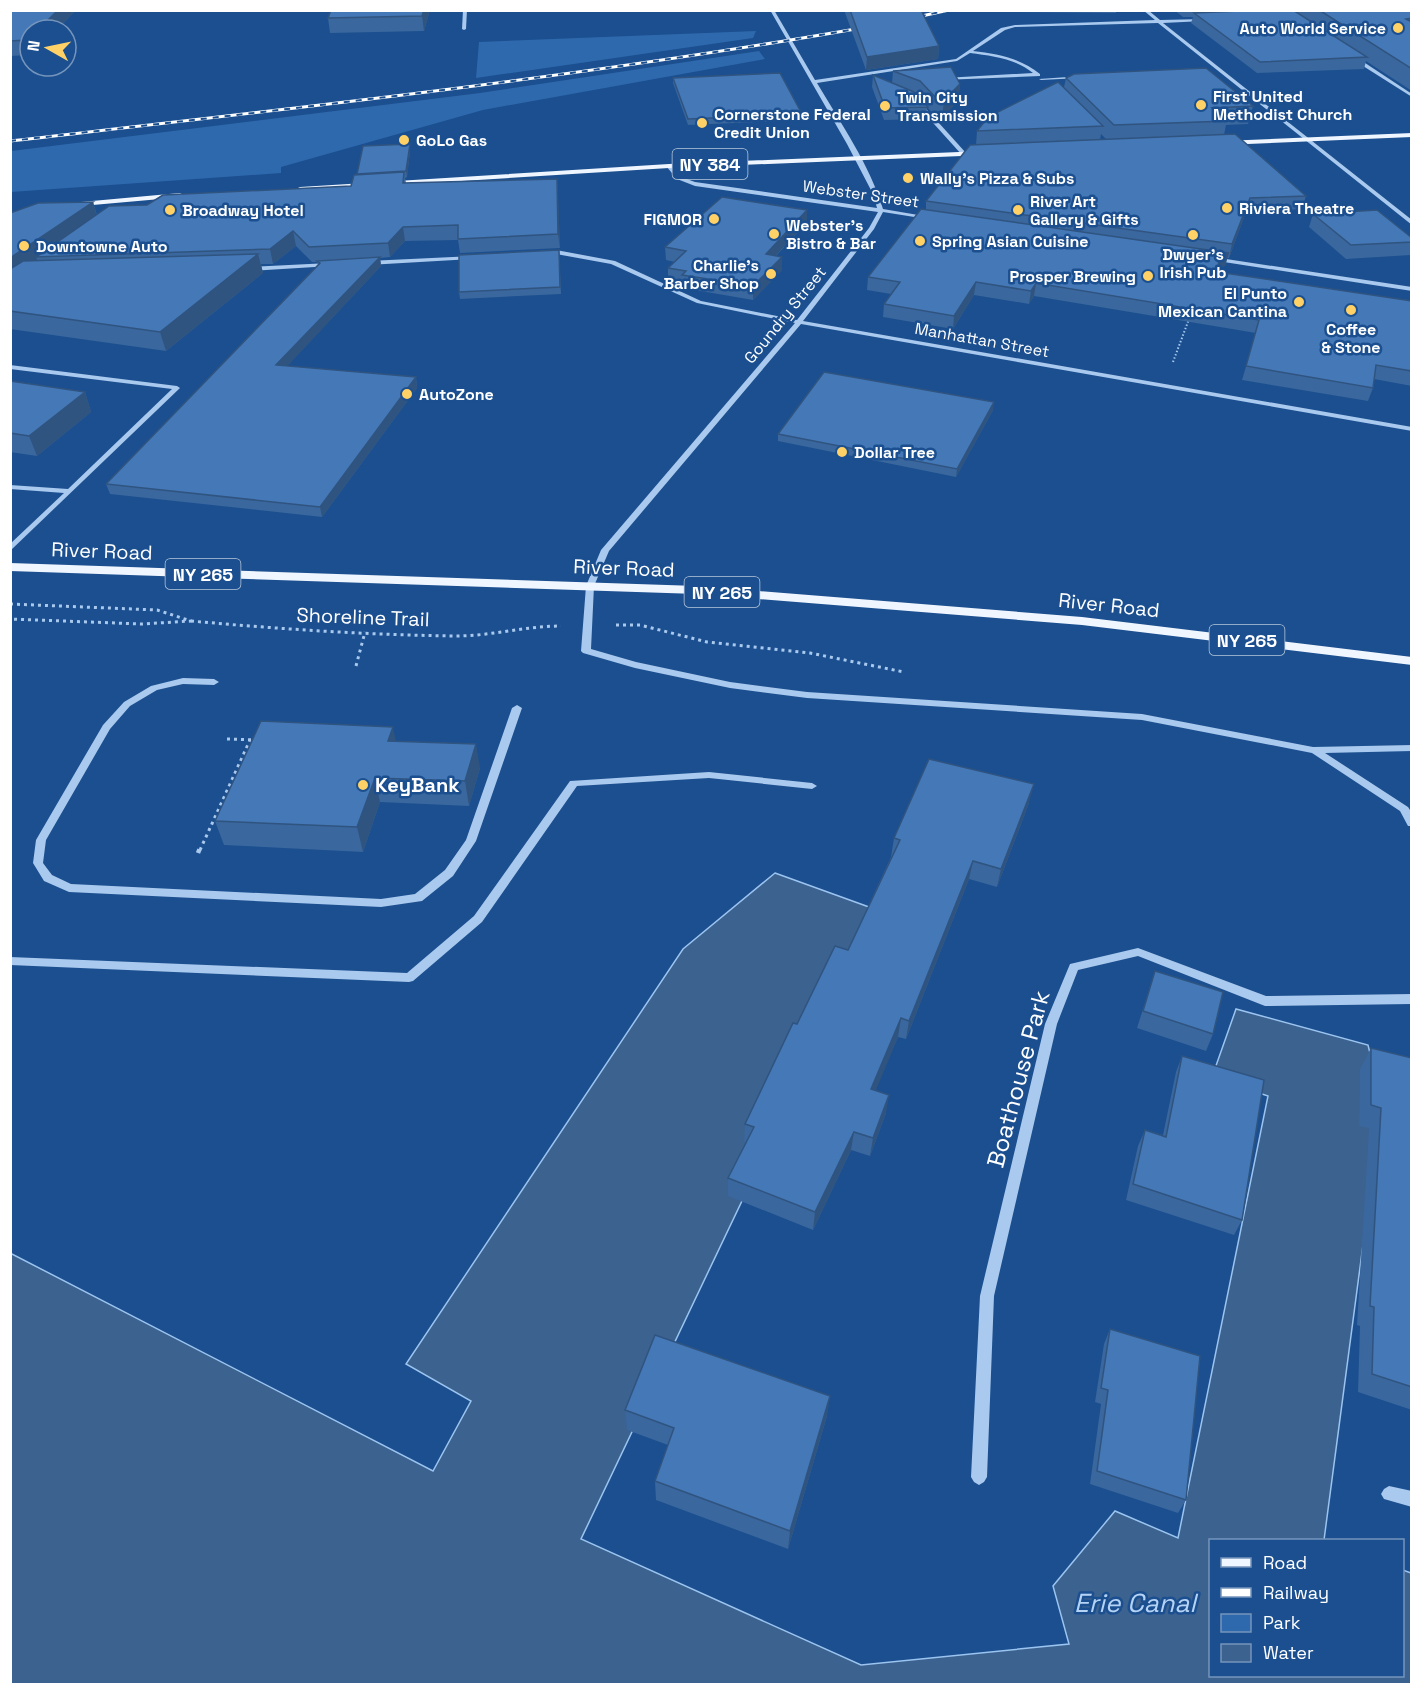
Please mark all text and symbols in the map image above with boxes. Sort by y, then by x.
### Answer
north arrow [18,18,78,78]
place label: Auto World Service [1239,18,1386,39]
marker: Auto World Service [1391,21,1405,35]
text: N [22,39,45,53]
place label: First United Methodist Church [1213,86,1352,125]
place label: Twin City Transmission [897,87,998,126]
marker: First United Methodist Church [1194,98,1208,112]
marker: Twin City Transmission [878,99,892,113]
place label: Cornerstone Federal Credit Union [714,104,871,143]
marker: Cornerstone Federal Credit Union [695,116,709,130]
place label: GoLo Gas [416,130,487,151]
marker: GoLo Gas [397,133,411,147]
road number: NY 384 [672,149,748,179]
place label: Wally's Pizza & Subs [920,168,1074,189]
marker: Wally's Pizza & Subs [901,171,915,185]
street label: Webster Street [801,175,921,213]
place label: River Art Gallery & Gifts [1030,191,1139,230]
place label: Riviera Theatre [1239,198,1354,219]
place label: Broadway Hotel [182,200,304,221]
marker: Riviera Theatre [1220,201,1234,215]
marker: Broadway Hotel [163,203,177,217]
marker: River Art Gallery & Gifts [1011,203,1025,217]
place label: FIGMOR [644,209,702,230]
marker: FIGMOR [707,212,721,226]
place label: Webster's Bistro & Bar [786,215,876,254]
marker: Webster's Bistro & Bar [767,227,781,241]
marker: Dwyer's Irish Pub [1186,228,1200,242]
place label: Spring Asian Cuisine [932,231,1089,252]
marker: Spring Asian Cuisine [913,234,927,248]
place label: Downtowne Auto [36,236,168,257]
marker: Downtowne Auto [17,239,31,253]
place label: Dwyer's Irish Pub [1160,244,1226,283]
place label: Charlie's Barber Shop [663,255,759,294]
street label: Goundry Street [739,262,831,368]
place label: Prosper Brewing [1010,266,1136,287]
marker: Charlie's Barber Shop [764,267,778,281]
marker: Prosper Brewing [1141,269,1155,283]
place label: El Punto Mexican Cantina [1158,283,1287,322]
marker: El Punto Mexican Cantina [1292,295,1306,309]
marker: Coffee & Stone [1344,303,1358,317]
street label: Manhattan Street [913,318,1051,362]
place label: Coffee & Stone [1321,319,1381,358]
place label: AutoZone [419,384,494,405]
marker: AutoZone [400,387,414,401]
place label: Dollar Tree [854,442,935,463]
marker: Dollar Tree [835,445,849,459]
street label: River Road [51,536,153,566]
street label: River Road [573,553,675,583]
road number: NY 265 [166,559,240,589]
road number: NY 265 [684,577,760,607]
street label: River Road [1057,587,1161,623]
street label: Shoreline Trail [296,602,430,632]
road number: NY 265 [1210,625,1284,655]
place label: KeyBank [375,772,460,798]
marker: KeyBank [356,778,370,792]
street label: Boathouse Park [979,987,1057,1171]
legend [1209,1539,1404,1677]
text: Road [1263,1551,1307,1574]
text: Railway [1263,1581,1329,1604]
water label: Erie Canal [1074,1586,1199,1620]
text: Park [1263,1611,1301,1634]
text: Water [1263,1641,1314,1664]

